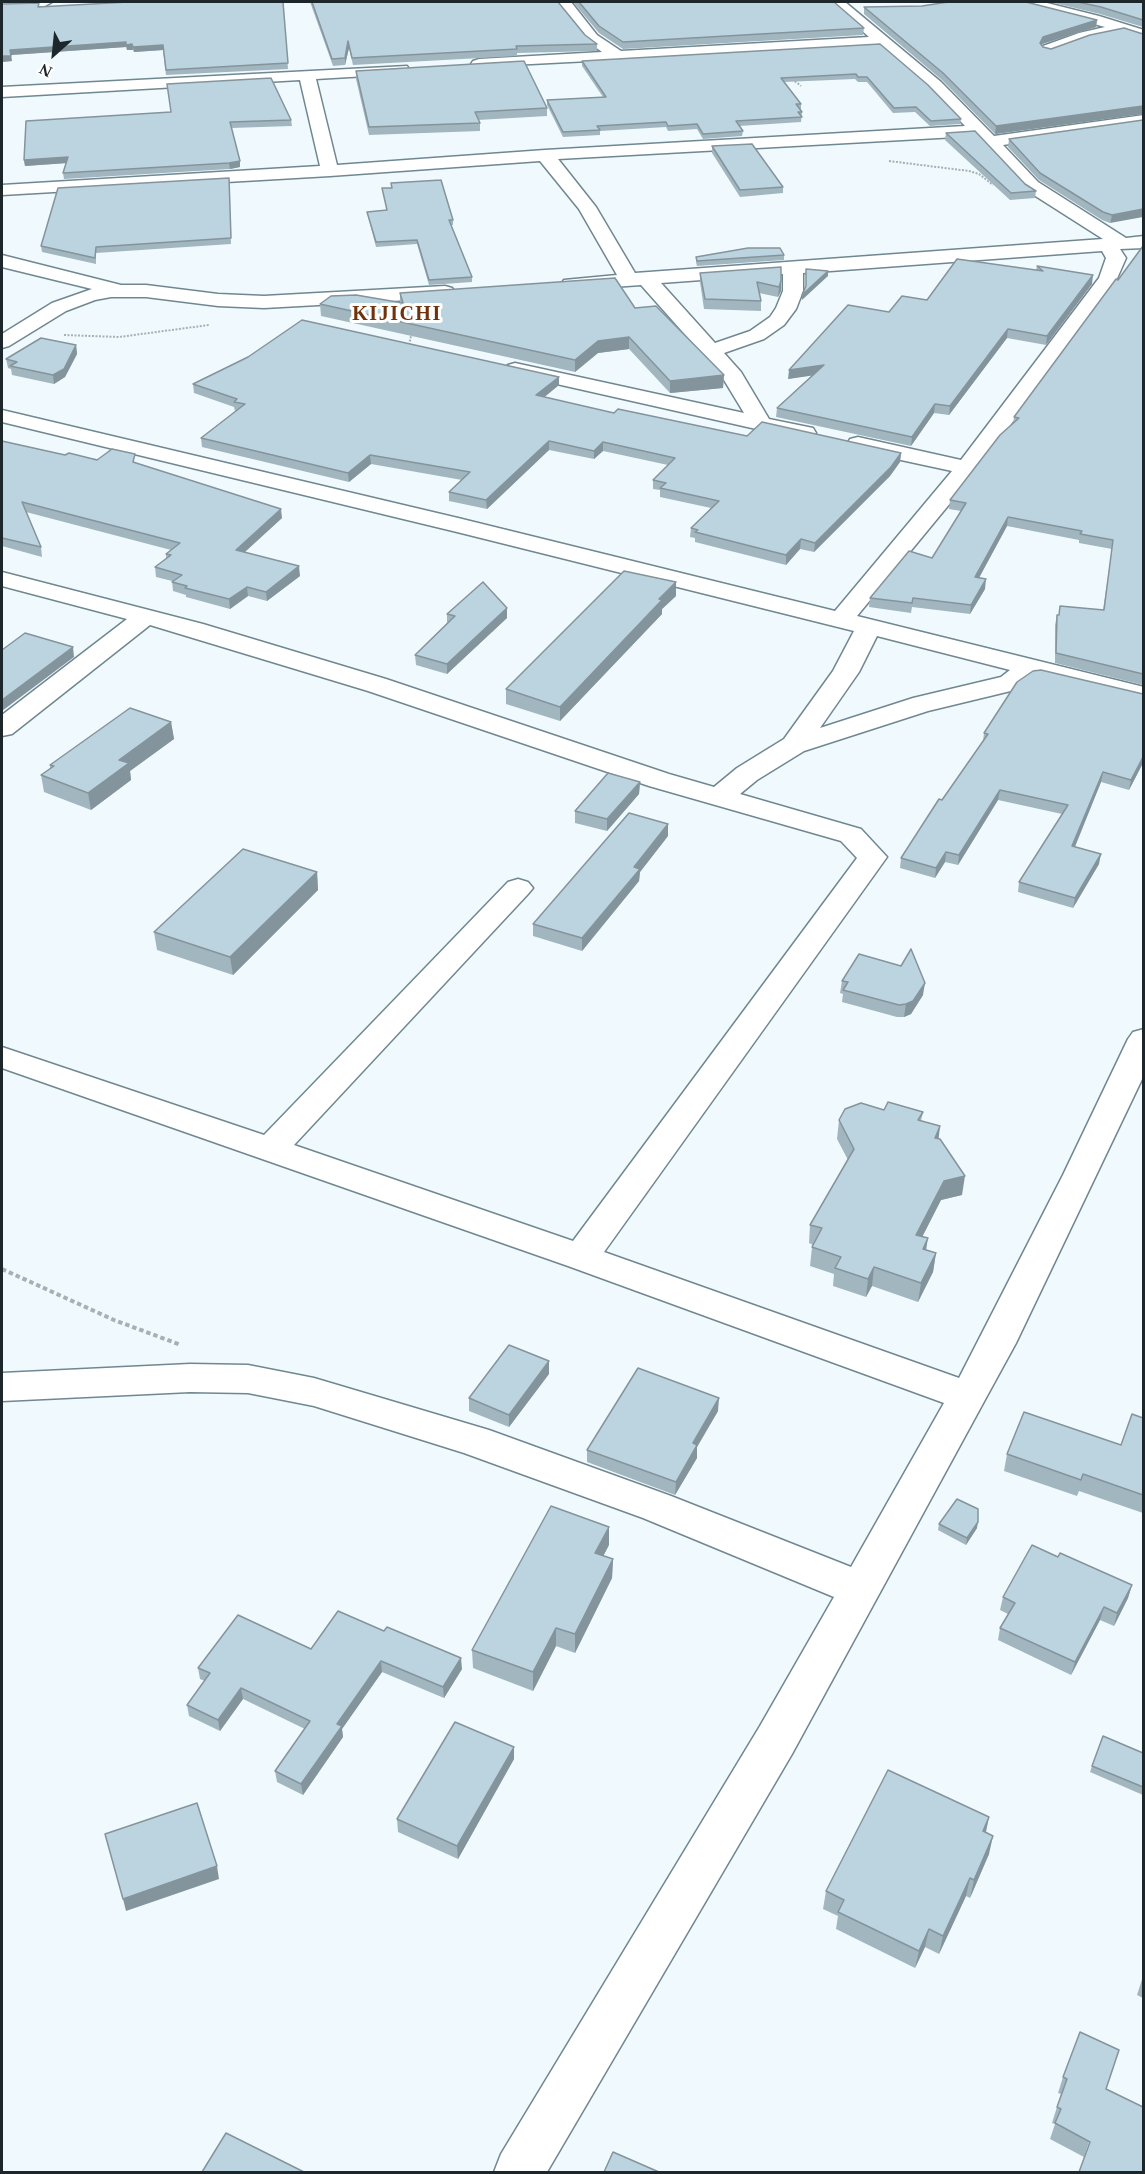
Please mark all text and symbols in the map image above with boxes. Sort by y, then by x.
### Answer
north arrow [24,24,84,84]
text: N [37,60,55,81]
district label: KIJICHI [352,303,442,327]

